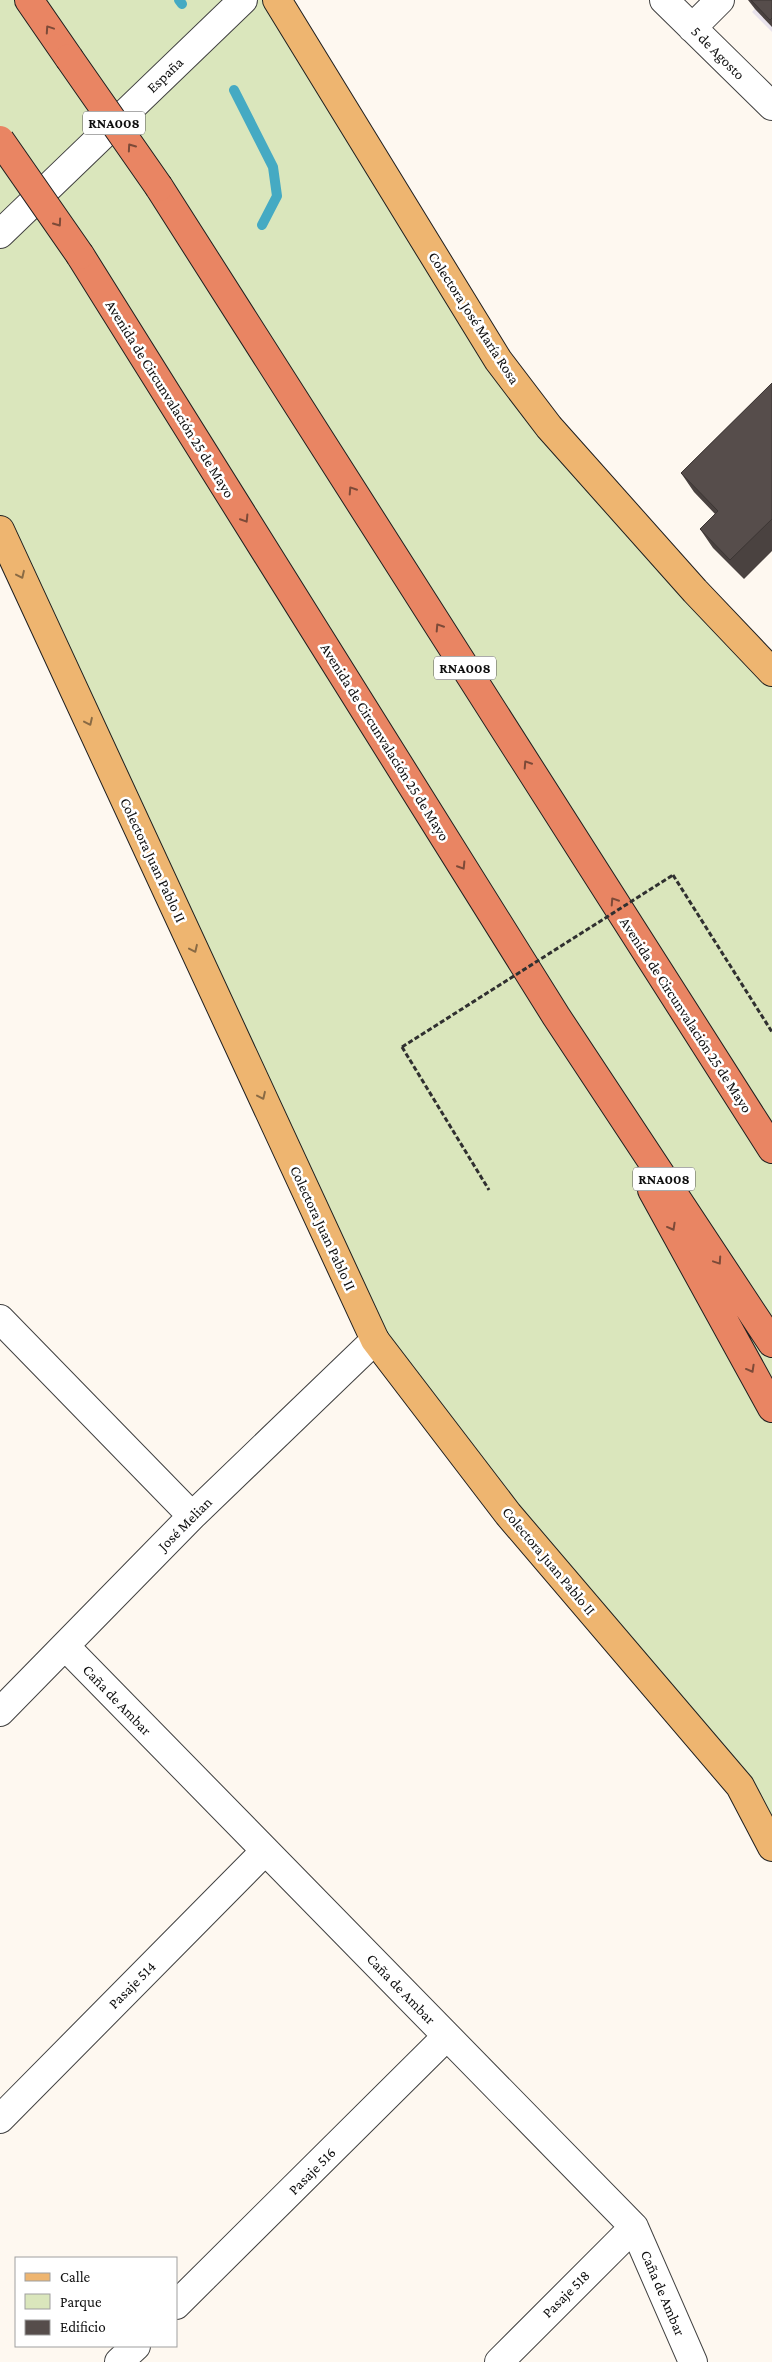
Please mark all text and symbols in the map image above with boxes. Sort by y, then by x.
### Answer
street label: 5 de Agosto [687,23,748,84]
one-way arrow [46,25,55,35]
street label: España [144,54,187,97]
road number: RNA008 [83,112,145,134]
one-way arrow [128,143,137,153]
one-way arrow [52,217,61,227]
street label: Colectora José María Rosa [424,249,523,388]
street label: Avenida de Circunvalación 25 de Mayo [102,297,238,501]
one-way arrow [349,487,358,496]
one-way arrow [239,514,249,523]
one-way arrow [14,570,25,579]
one-way arrow [436,624,446,633]
street label: Avenida de Circunvalación 25 de Mayo [317,640,453,844]
road number: RNA008 [434,656,496,680]
one-way arrow [83,717,93,726]
one-way arrow [523,761,533,770]
street label: Colectora Juan Pablo II [116,795,189,925]
one-way arrow [456,861,466,870]
one-way arrow [611,898,620,907]
street label: Avenida de Circunvalación 25 de Mayo [616,914,755,1116]
one-way arrow [188,944,198,953]
one-way arrow [256,1091,267,1100]
street label: Colectora Juan Pablo II [286,1163,359,1293]
road number: RNA008 [633,1168,695,1190]
one-way arrow [666,1222,676,1231]
one-way arrow [712,1255,721,1265]
one-way arrow [744,1364,754,1373]
street label: José Melian [154,1494,216,1556]
street label: Colectora Juan Pablo II [499,1504,599,1619]
street label: Caña de Ambar [79,1662,155,1739]
street label: Caña de Ambar [363,1951,439,2028]
street label: Pasaje 514 [105,1958,159,2012]
street label: Pasaje 516 [285,2144,339,2198]
street label: Caña de Ambar [638,2248,688,2339]
legend [15,2257,178,2347]
street label: Pasaje 518 [539,2267,594,2322]
text: Calle [60,2269,91,2285]
text: Parque [60,2294,102,2311]
text: Edificio [60,2319,106,2335]

